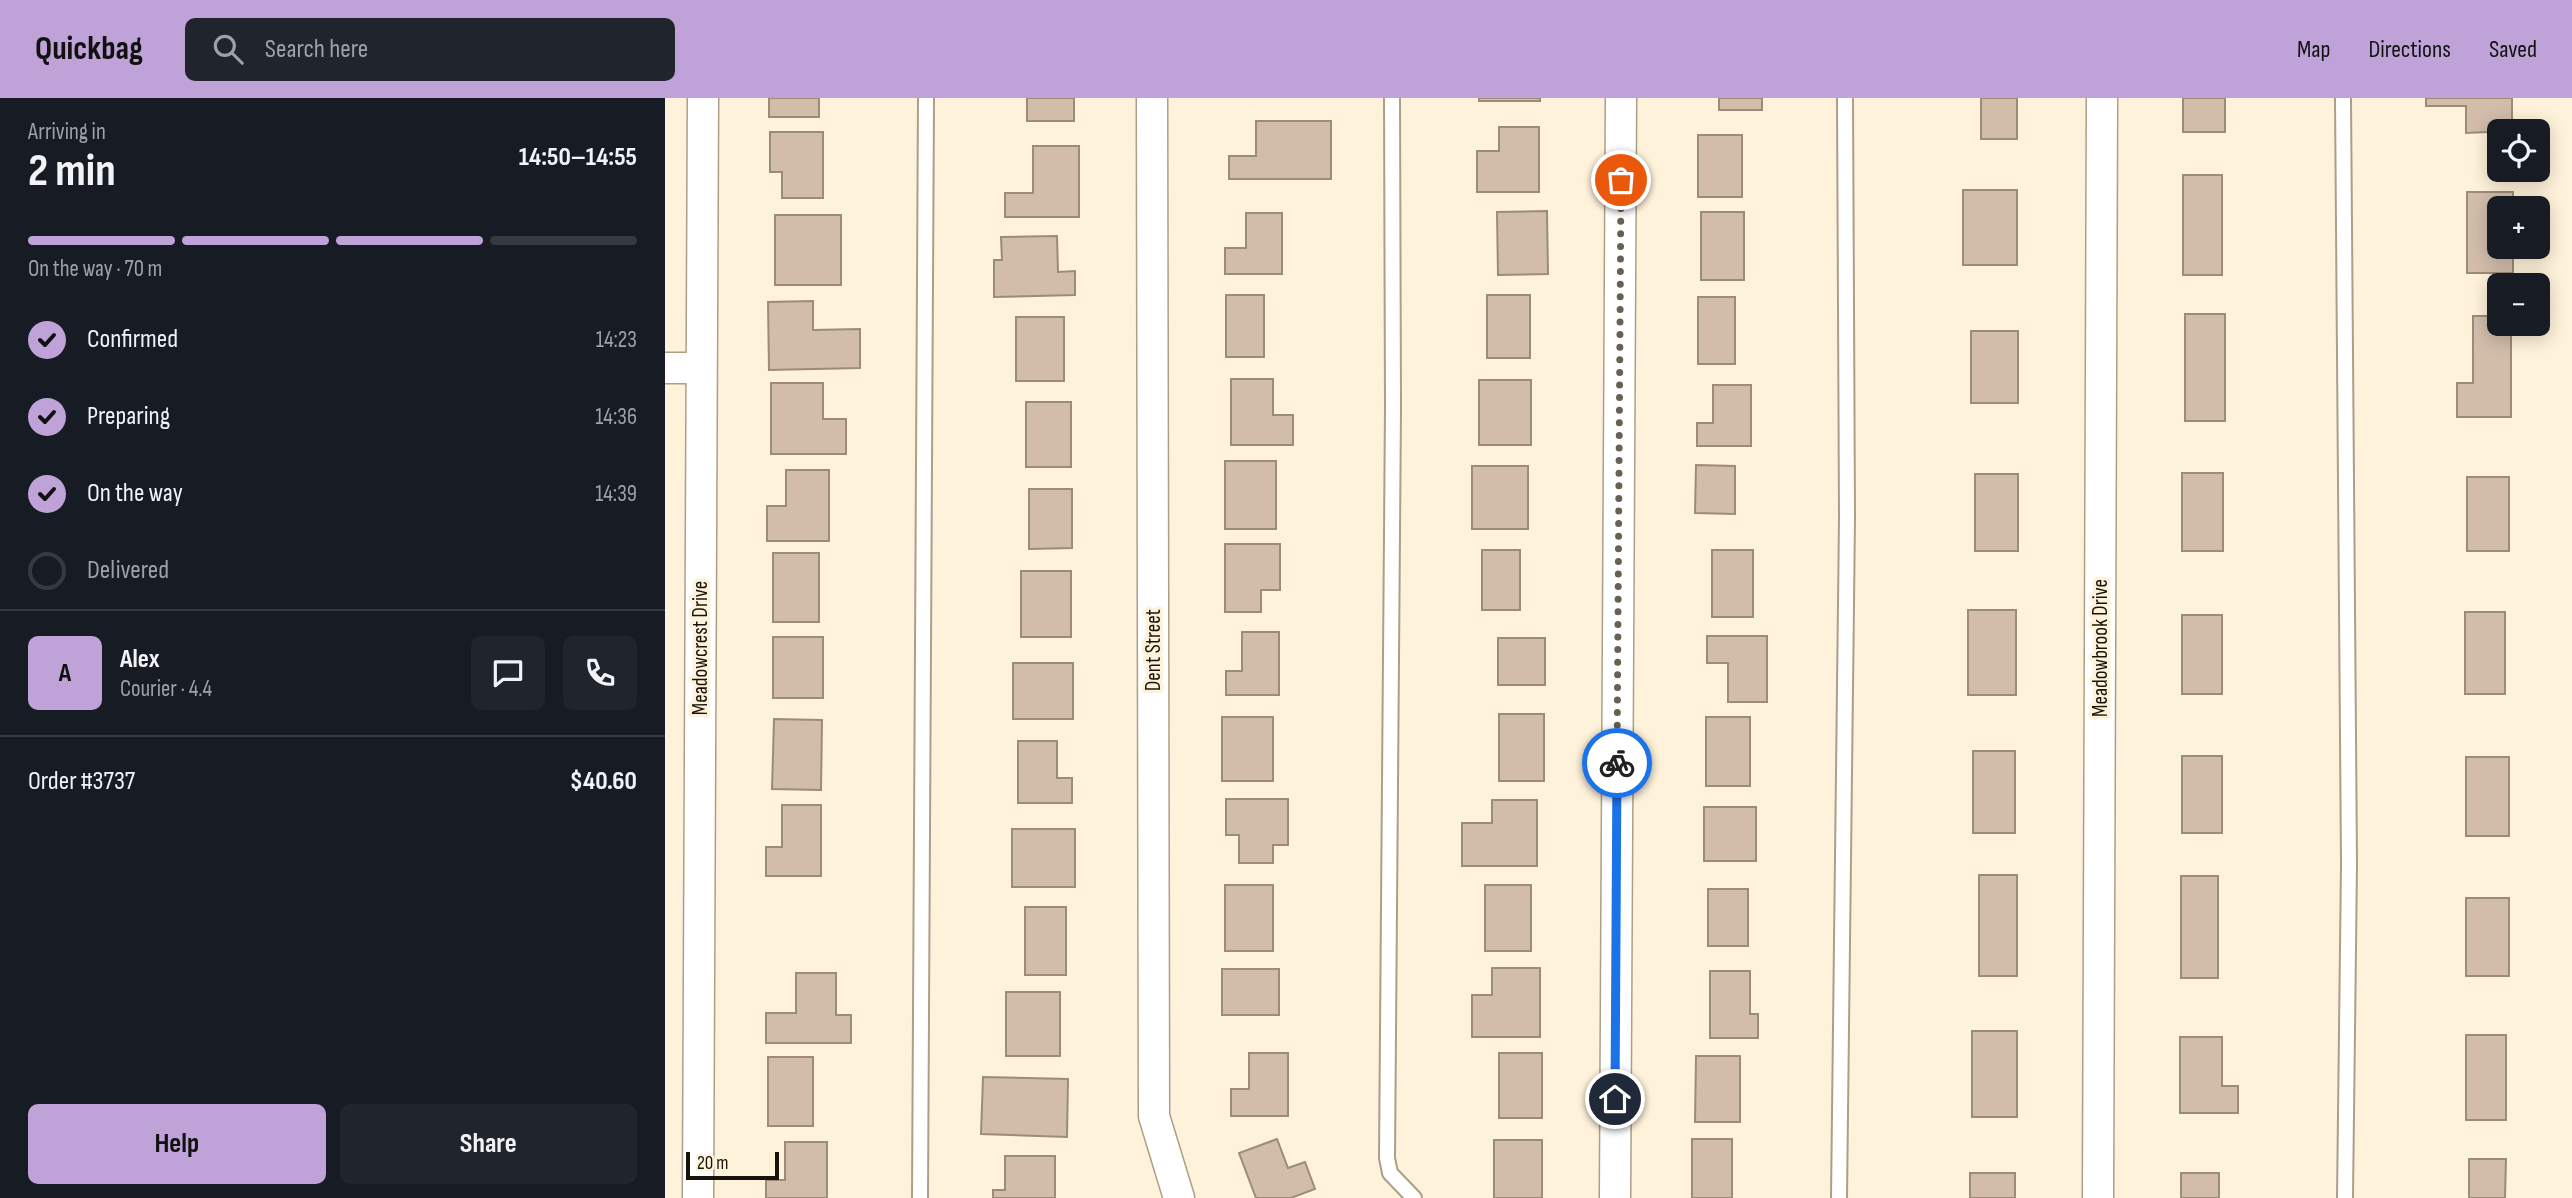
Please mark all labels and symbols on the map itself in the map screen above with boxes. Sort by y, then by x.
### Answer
pin [1591,150,1651,210]
street label: Meadowbrook Drive [2088,579,2113,717]
street label: Meadowcrest Drive [688,581,713,715]
street label: Dent Street [1141,609,1166,691]
courier [1582,728,1652,798]
pin [1585,1069,1645,1129]
scale bar [686,1149,779,1181]

